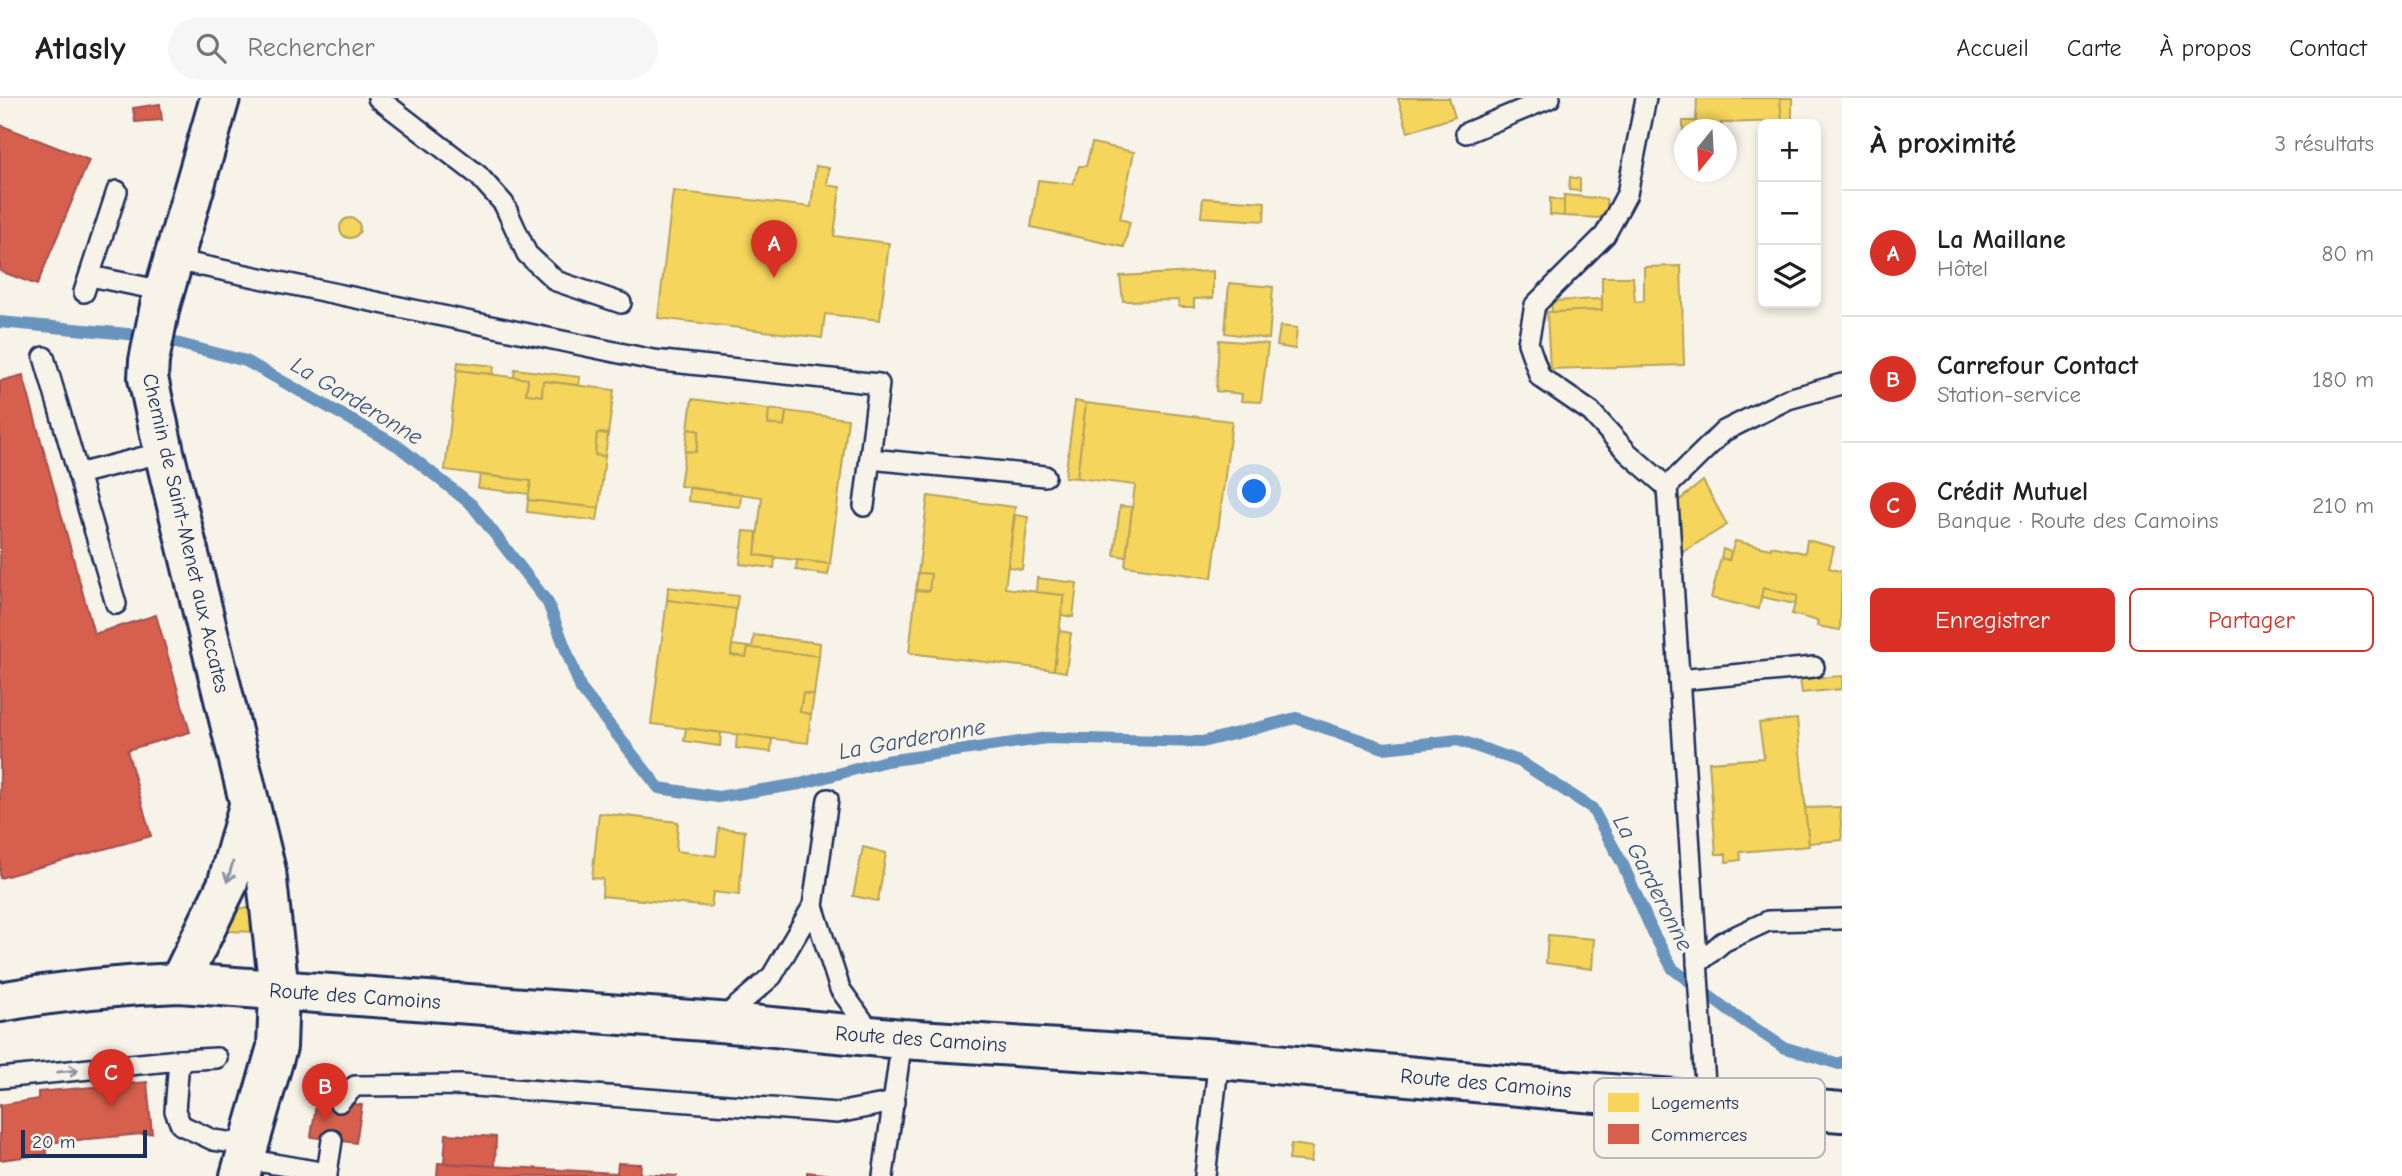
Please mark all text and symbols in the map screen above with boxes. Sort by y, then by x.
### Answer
search box [168,17,658,80]
text: Atlasly [35,29,126,67]
icon: search [192,29,230,67]
text: Rechercher [248,33,375,63]
text: Accueil [1957,34,2029,62]
text: Carte [2067,34,2122,62]
text: À propos [2160,34,2251,62]
text: Contact [2289,34,2367,62]
north arrow [1674,119,1737,182]
map controls [1758,119,1821,308]
button: + [1758,119,1821,182]
text: À proximité [1870,126,2016,161]
text: 3 résultats [2274,130,2374,157]
button: − [1758,182,1821,245]
pin: A [751,220,797,278]
text: La Maillane [1937,225,2066,255]
text: A [1887,240,1899,267]
text: 80 m [2321,240,2374,267]
button: layers [1758,245,1821,308]
text: Hôtel [1937,255,1988,282]
water label: La Garderonne [286,351,428,451]
text: Carrefour Contact [1937,351,2138,381]
text: B [1886,366,1900,393]
text: 180 m [2312,366,2374,393]
street label: Chemin de Saint-Menet aux Accates [138,371,234,695]
text: Station-service [1937,381,2081,408]
your location [1237,474,1271,508]
text: Crédit Mutuel [1937,477,2088,507]
text: C [1886,492,1900,519]
text: 210 m [2312,492,2374,519]
text: Banque · Route des Camoins [1937,507,2219,534]
button: Enregistrer [1870,588,2115,652]
button: Partager [2129,588,2374,652]
water label: La Garderonne [836,713,988,765]
water label: La Garderonne [1607,810,1699,956]
one-way arrow [223,861,236,883]
street label: Route des Camoins [268,978,442,1014]
street label: Route des Camoins [834,1021,1008,1057]
pin: C [88,1049,134,1107]
pin: B [302,1063,348,1121]
street label: Route des Camoins [1399,1064,1573,1102]
one-way arrow [56,1065,79,1078]
legend [1594,1078,1825,1158]
text: Logements [1651,1092,1739,1114]
text: Commerces [1651,1124,1747,1146]
scale bar [21,1127,147,1159]
text: 20 m [32,1131,76,1153]

